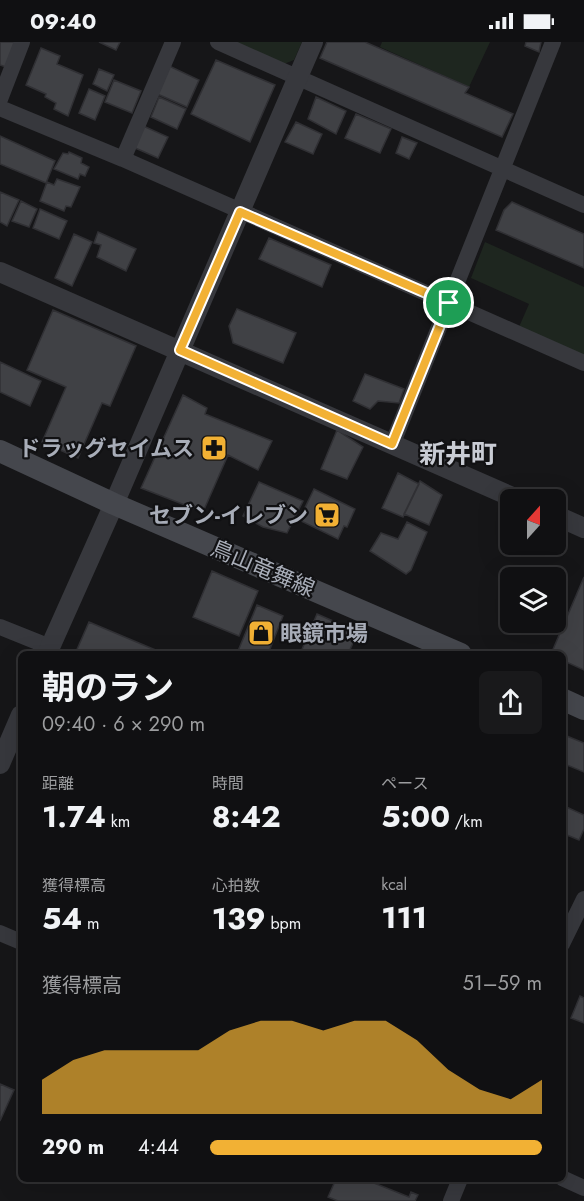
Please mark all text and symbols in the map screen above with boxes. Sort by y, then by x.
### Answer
text: 09:40 [30,5,96,37]
pin [423,277,474,328]
icon: arrive [432,286,465,319]
place label: ドラッグセイムス [18,432,194,464]
pharmacy icon: ドラッグセイムス [199,433,229,463]
district label: 新井町 [419,435,497,473]
north arrow [500,489,566,555]
map controls [500,489,566,633]
place label: セブン-イレブン [149,499,308,531]
supermarket icon: セブン-イレブン [312,500,342,530]
street label: 鳥山竜舞線 [206,532,320,604]
button: layers [500,567,566,633]
place label: 眼鏡市場 [280,617,368,649]
shop icon: 眼鏡市場 [246,618,276,648]
text: 朝のラン [42,664,174,711]
button: share [479,671,542,734]
text: 09:40 · 6 × 290 m [42,710,205,739]
text: 距離 [42,772,74,795]
text: 時間 [212,772,244,795]
text: ペース [381,772,429,795]
text: 1.74 [42,795,106,838]
text: 8:42 [212,795,281,838]
text: 5:00 [381,795,450,838]
text: km [106,810,130,833]
text: /km [450,810,483,833]
text: kcal [381,873,407,896]
text: 獲得標高 [42,874,106,897]
text: 心拍数 [212,874,260,897]
text: 111 [381,896,427,939]
text: 54 [42,897,82,940]
text: 139 [212,897,266,940]
text: m [82,912,100,935]
text: bpm [266,912,301,935]
text: 51–59 m [463,969,542,998]
text: 獲得標高 [42,971,122,1000]
text: 290 m [42,1133,104,1162]
text: 4:44 [138,1133,179,1162]

